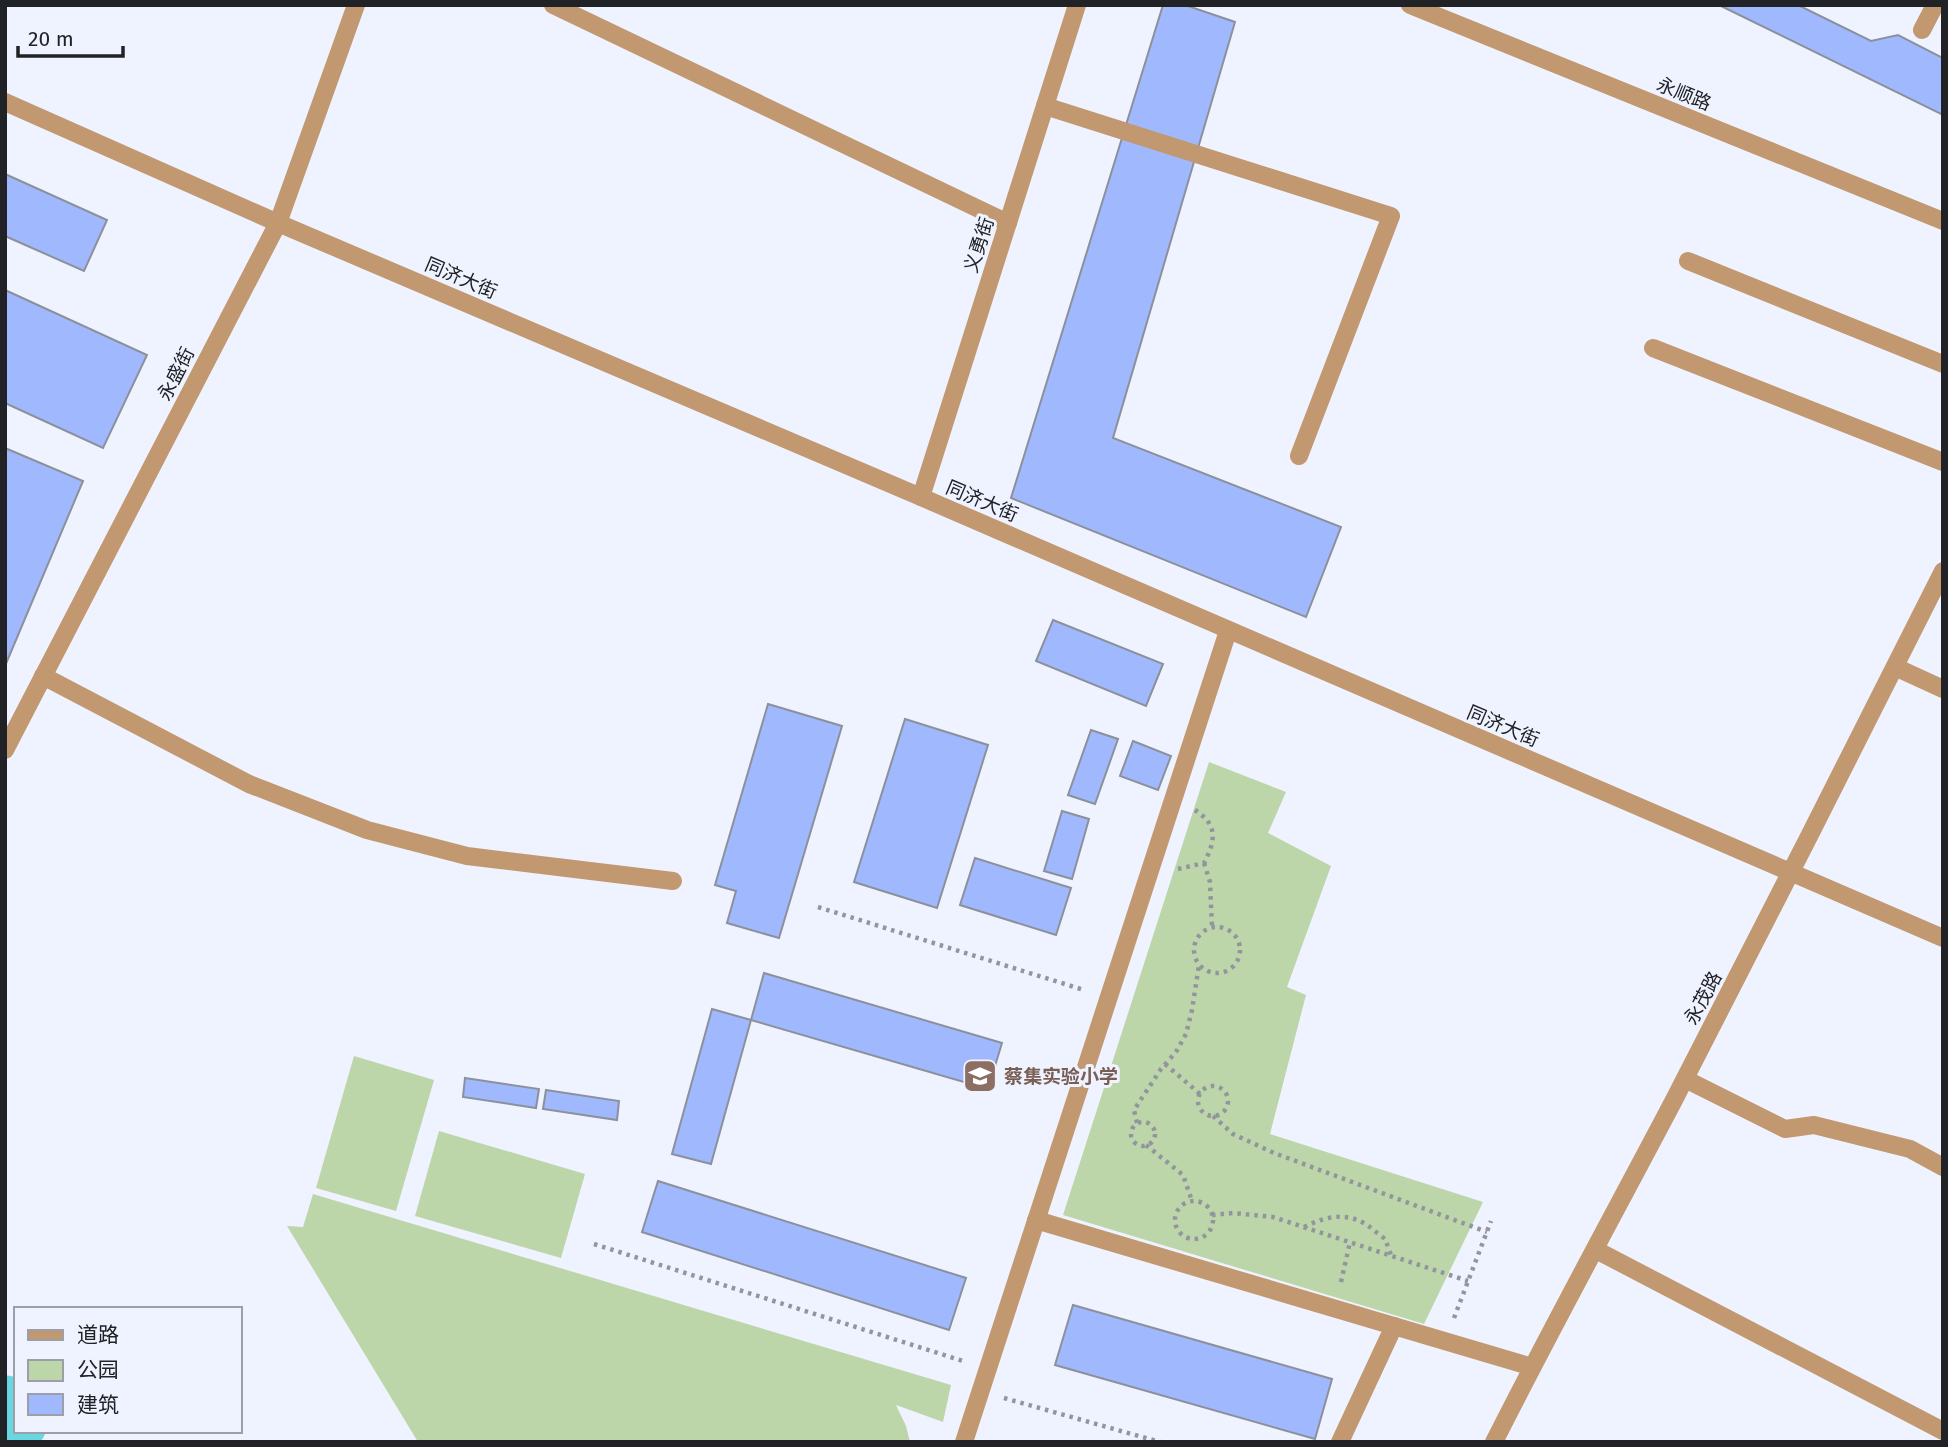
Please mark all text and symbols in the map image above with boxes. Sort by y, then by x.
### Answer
scale bar [18,14,122,58]
text: 20 m [28,26,74,52]
street label: 永顺路 [1653,73,1715,115]
street label: 义勇街 [959,214,999,276]
street label: 同济大街 [422,253,500,303]
street label: 永盛街 [153,343,199,405]
street label: 同济大街 [943,476,1021,526]
street label: 同济大街 [1464,701,1542,751]
street label: 永茂路 [1679,967,1727,1029]
school or university icon: 蔡集实验小学 [961,1057,999,1095]
place label: 蔡集实验小学 [1004,1065,1118,1088]
legend [14,1307,242,1433]
text: 道路 [77,1322,119,1348]
text: 公园 [77,1357,119,1383]
text: 建筑 [77,1392,119,1418]

